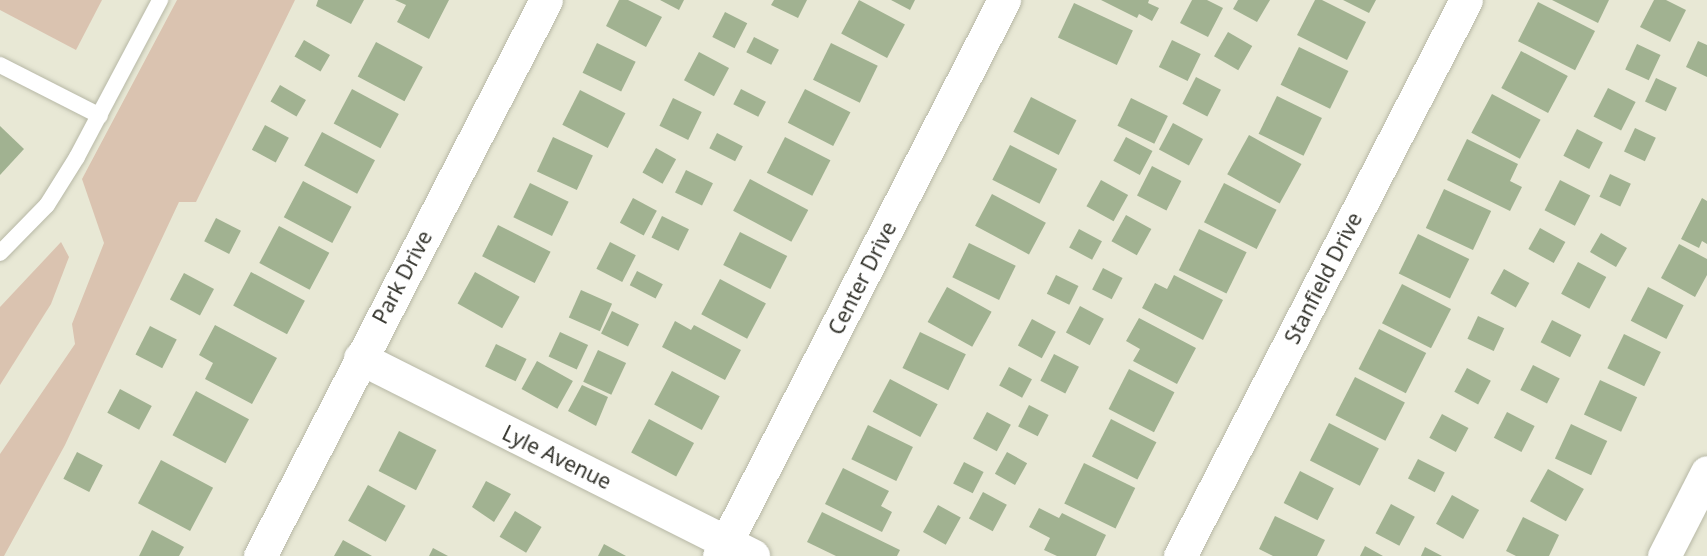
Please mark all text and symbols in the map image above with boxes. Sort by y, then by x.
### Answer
street label: Stanfield Drive [1279,208,1367,348]
street label: Center Drive [823,217,901,339]
street label: Park Drive [367,226,437,328]
street label: Lyle Avenue [498,420,616,494]

